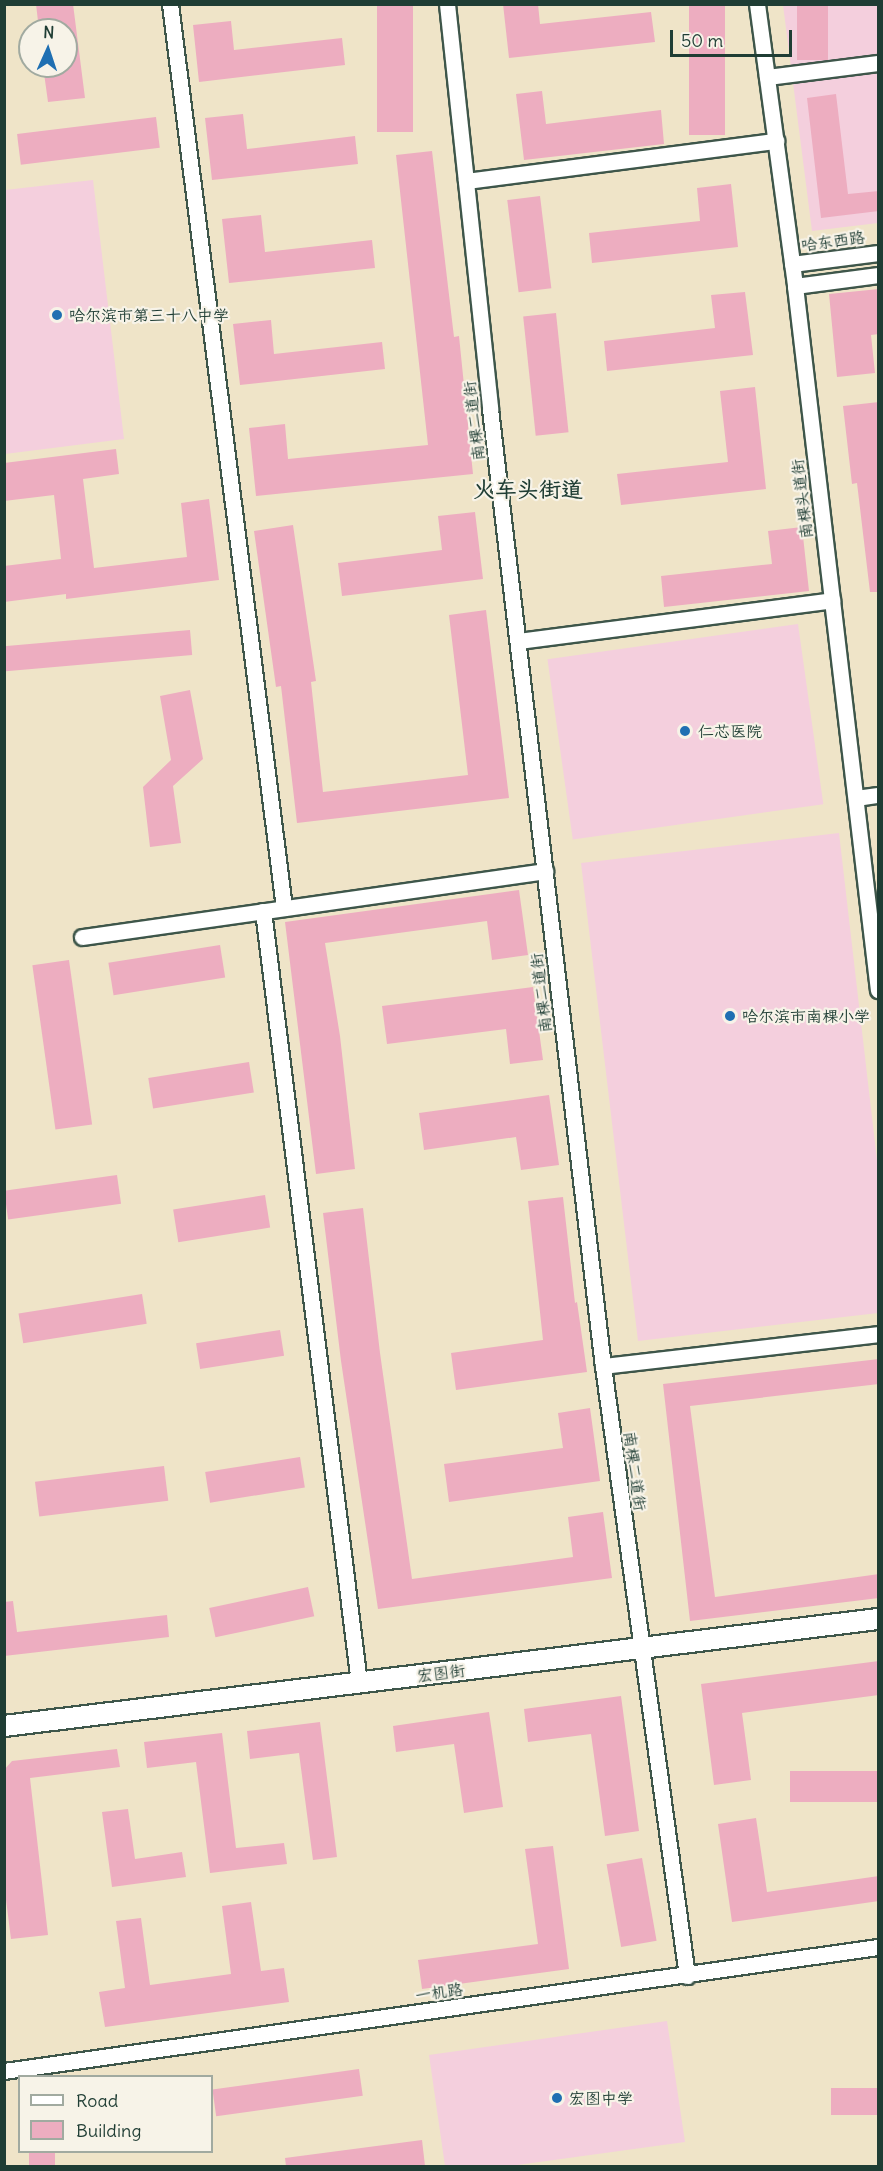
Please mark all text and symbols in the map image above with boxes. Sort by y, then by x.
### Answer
north arrow [18,18,78,78]
scale bar [673,18,794,56]
text: N [43,22,55,42]
text: 50 m [681,29,723,52]
street label: 哈东西路 [800,227,866,255]
place label: 哈尔滨市第三十八中学 [69,305,229,325]
marker: 哈尔滨市第三十八中学 [50,308,64,322]
street label: 南棵二道街 [460,380,488,462]
street label: 南棵头道街 [788,458,816,540]
district label: 火车头街道 [473,477,583,503]
place label: 仁芯医院 [698,721,762,741]
marker: 仁芯医院 [676,722,694,740]
street label: 南棵二道街 [527,952,555,1034]
place label: 哈尔滨市南棵小学 [742,1006,870,1026]
marker: 哈尔滨市南棵小学 [723,1009,737,1023]
street label: 南棵二道街 [620,1430,650,1512]
street label: 宏图街 [416,1661,466,1685]
street label: 一机路 [414,1979,464,2005]
legend [18,2075,213,2153]
place label: 宏图中学 [569,2088,633,2108]
text: Road [76,2089,118,2112]
marker: 宏图中学 [550,2091,564,2105]
text: Building [76,2119,141,2142]

